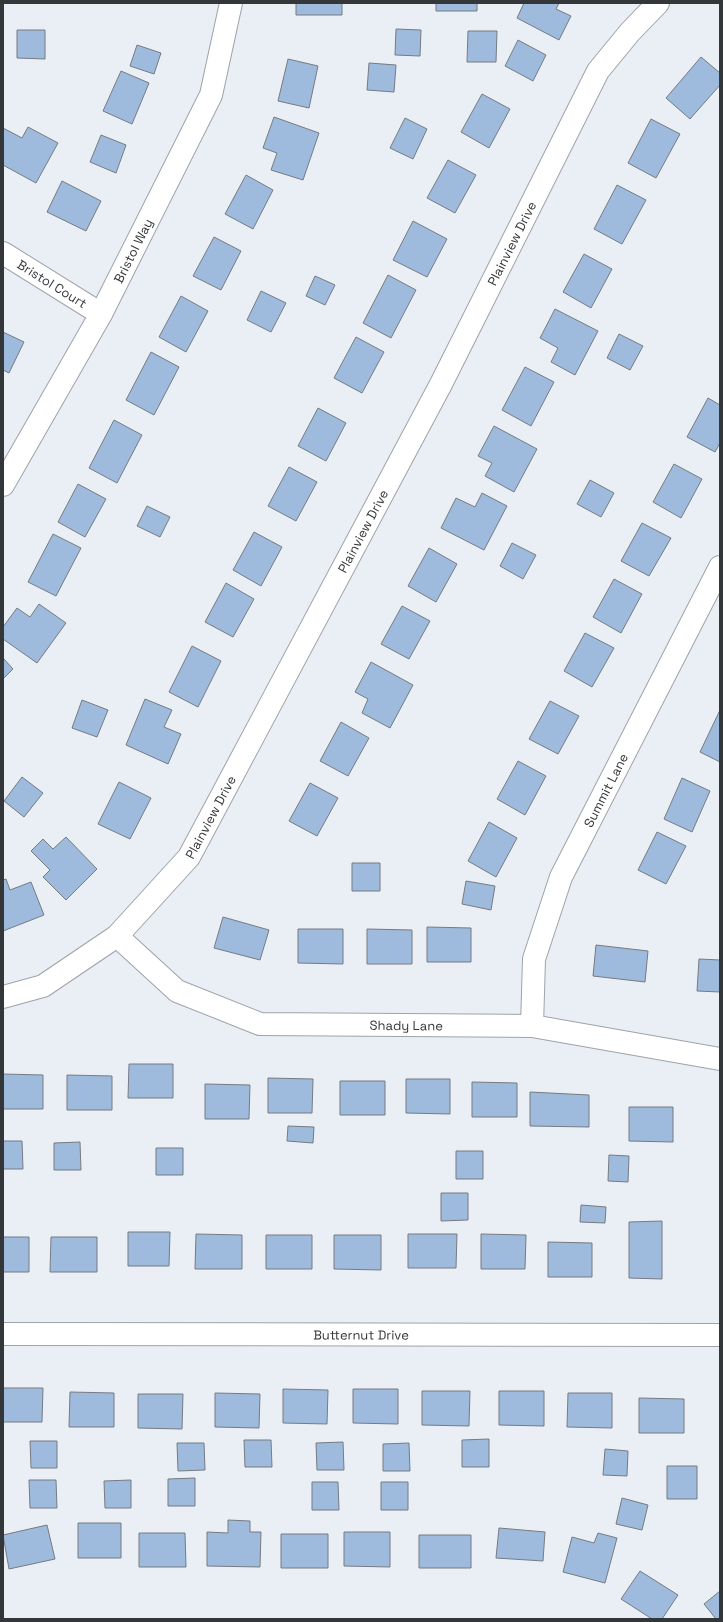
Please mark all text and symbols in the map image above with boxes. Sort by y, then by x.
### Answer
street label: Plainview Drive [483,198,540,288]
street label: Bristol Way [109,215,156,286]
street label: Bristol Court [14,256,90,312]
street label: Plainview Drive [333,486,392,576]
street label: Summit Lane [579,750,632,830]
street label: Plainview Drive [181,772,239,862]
street label: Shady Lane [370,1016,443,1034]
street label: Butternut Drive [313,1326,409,1343]

